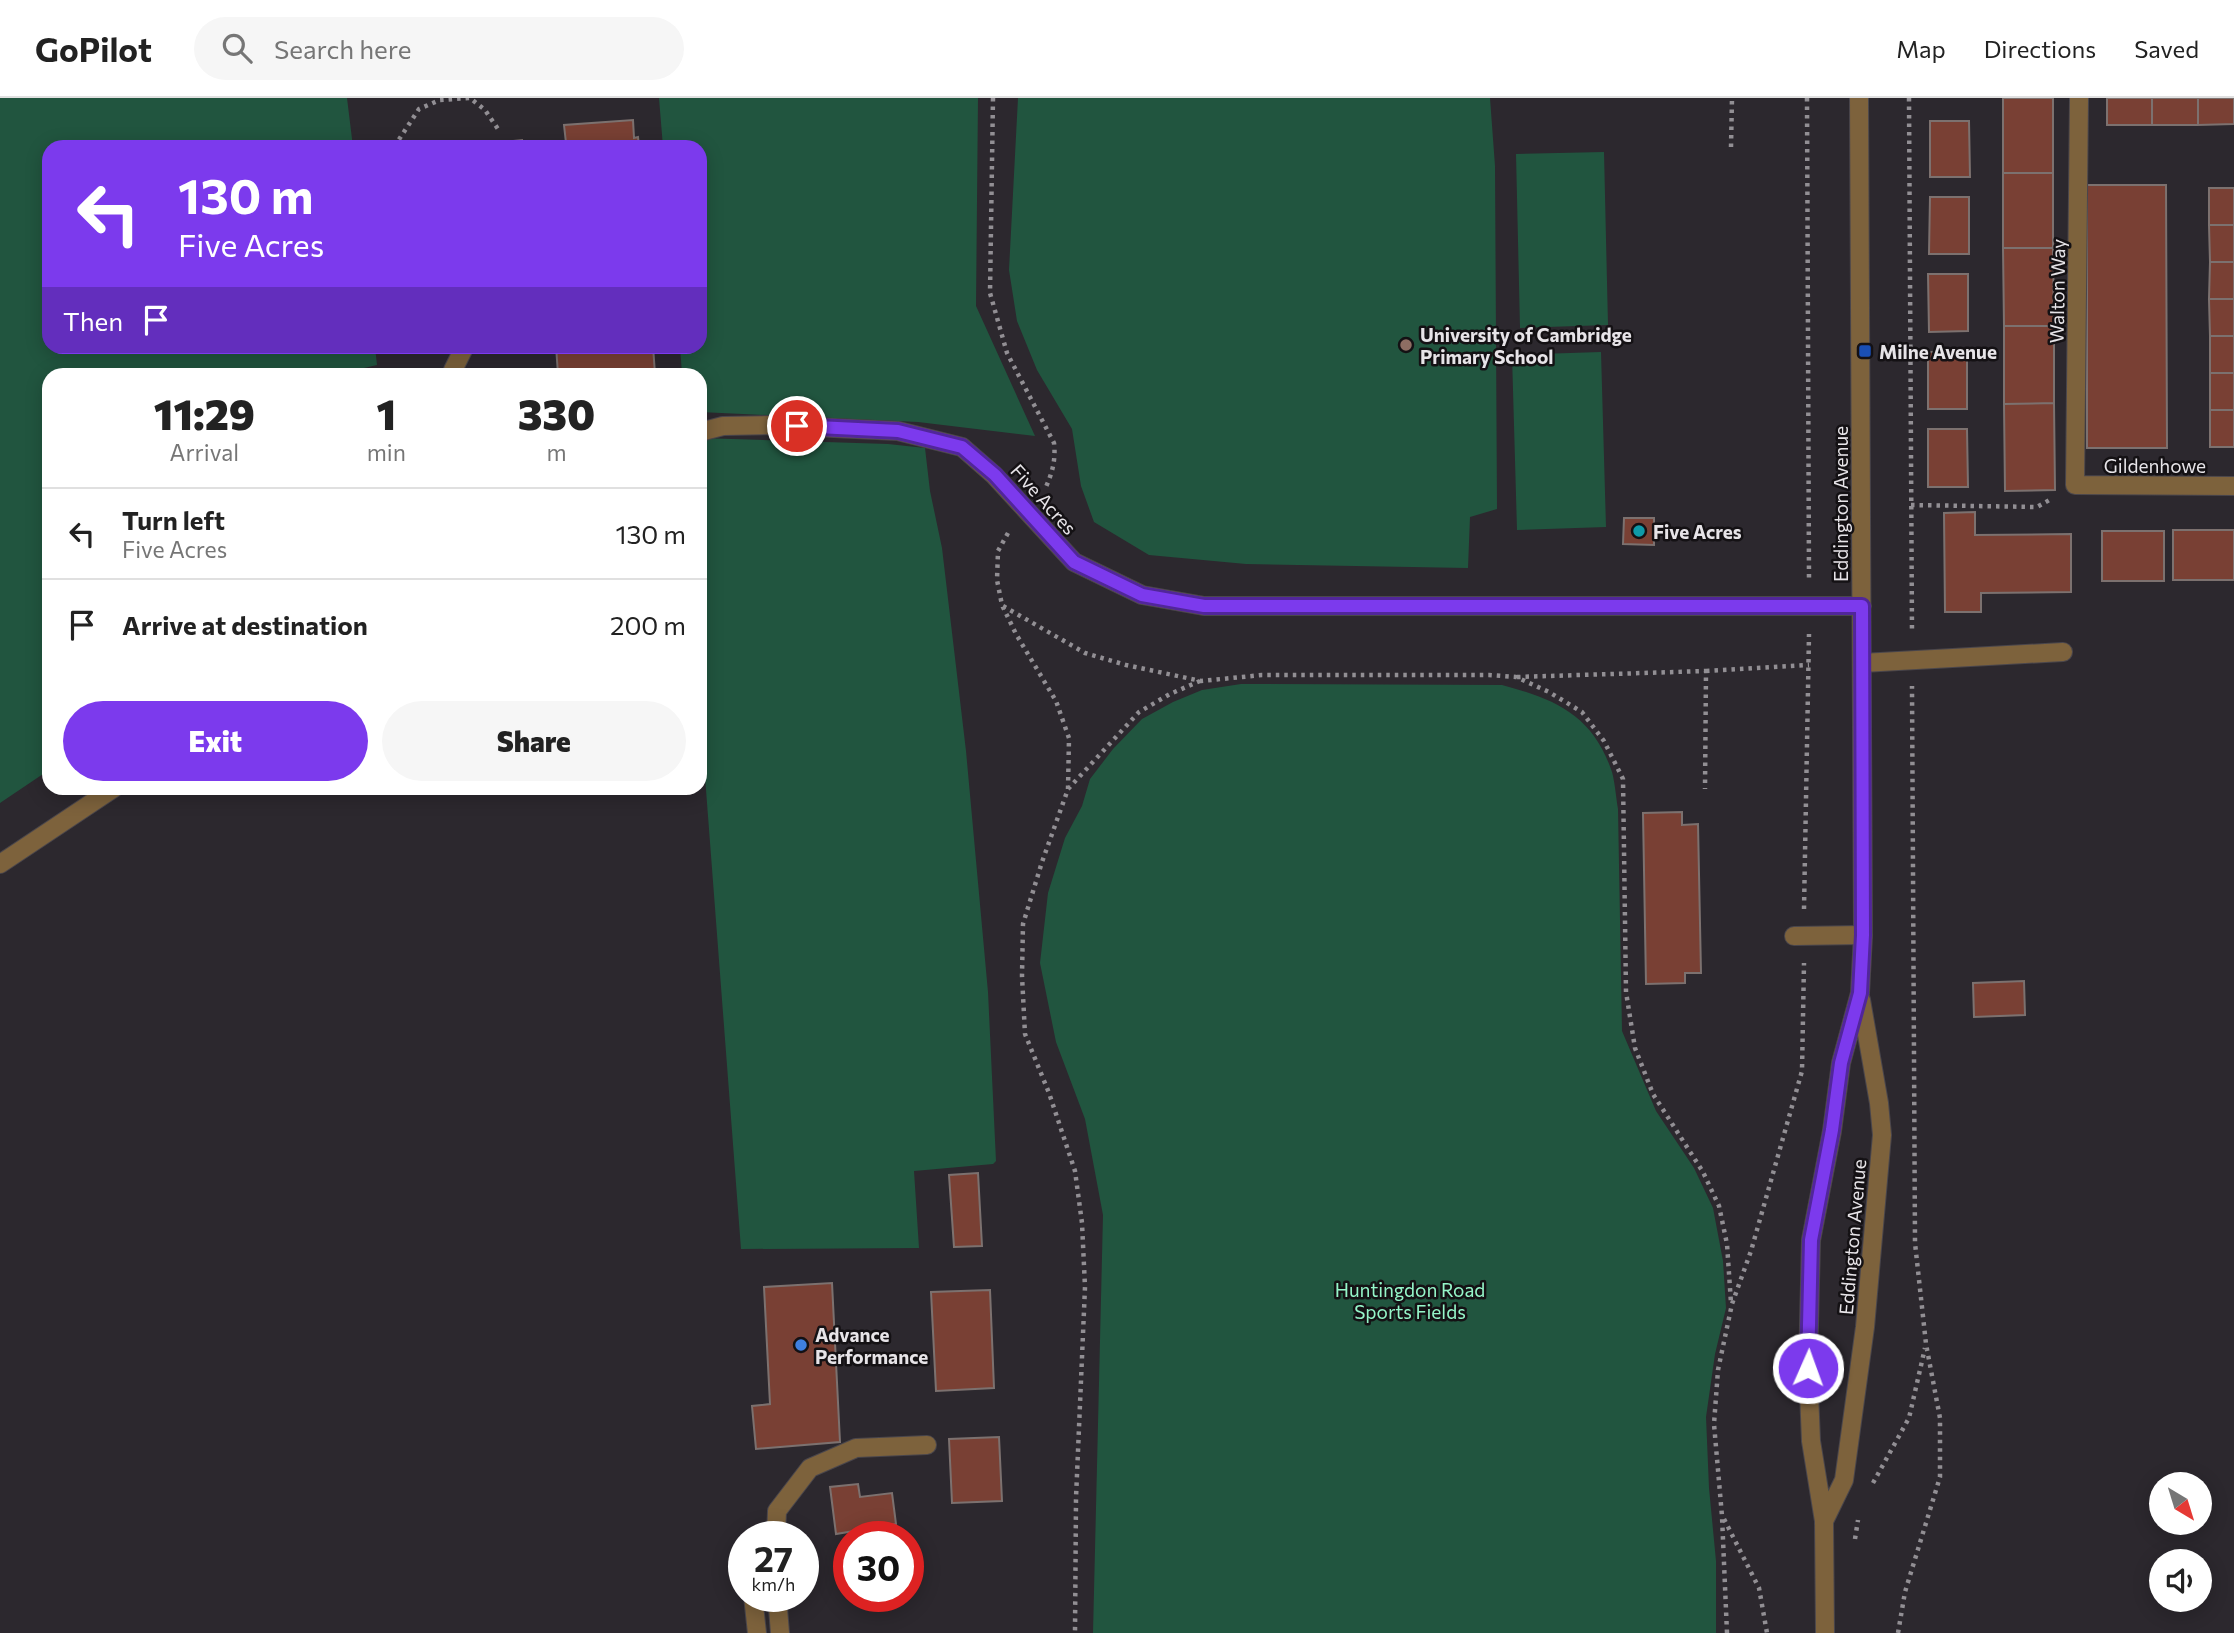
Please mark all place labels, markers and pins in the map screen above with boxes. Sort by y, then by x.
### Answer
place label: University of Cambridge Primary School [1420,323,1632,368]
marker: University of Cambridge Primary School [1398,337,1414,353]
place label: Milne Avenue [1879,340,1997,363]
marker: Milne Avenue [1857,343,1873,359]
pin [767,396,827,456]
place label: Five Acres [1653,520,1742,543]
marker: Five Acres [1631,523,1647,539]
place label: Advance Performance [815,1323,928,1368]
marker: Advance Performance [793,1337,809,1353]

